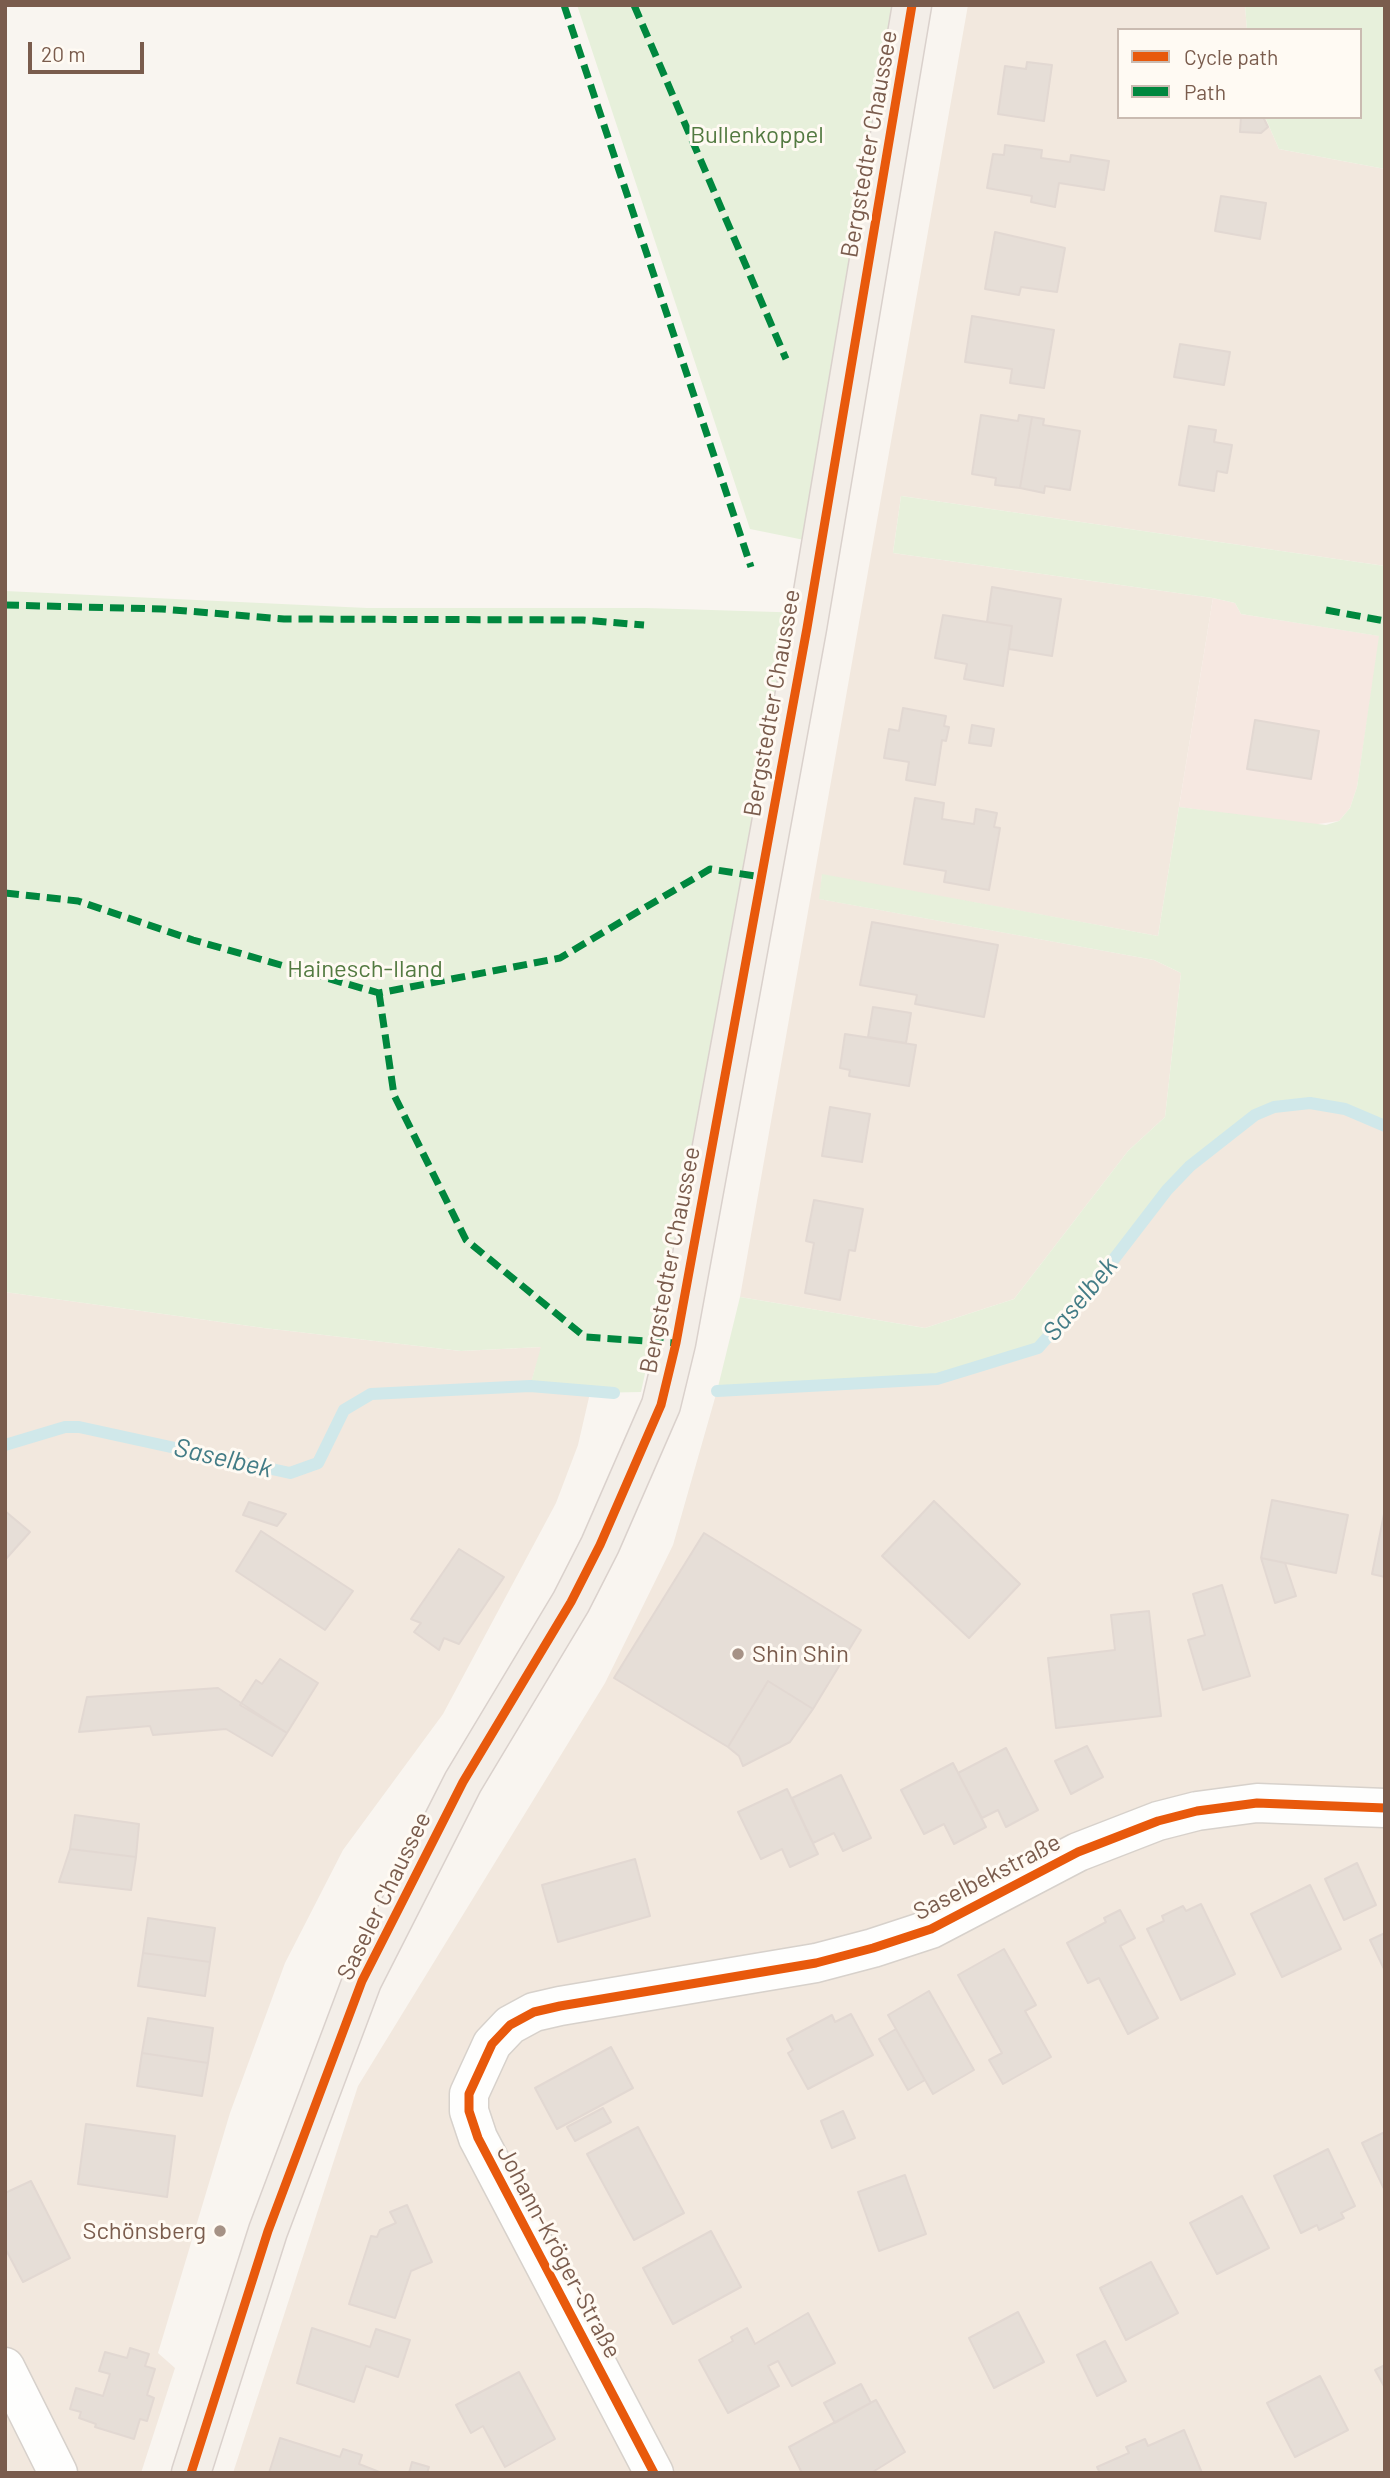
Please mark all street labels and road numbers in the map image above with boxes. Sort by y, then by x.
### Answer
street label: Bergstedter Chaussee [835,28,903,260]
street label: Bergstedter Chaussee [738,587,806,819]
street label: Bergstedter Chaussee [634,1144,706,1376]
street label: Saseler Chaussee [331,1807,437,1985]
street label: Saselbekstraße [909,1828,1065,1926]
street label: Johann-Kröger-Straße [491,2141,627,2363]

